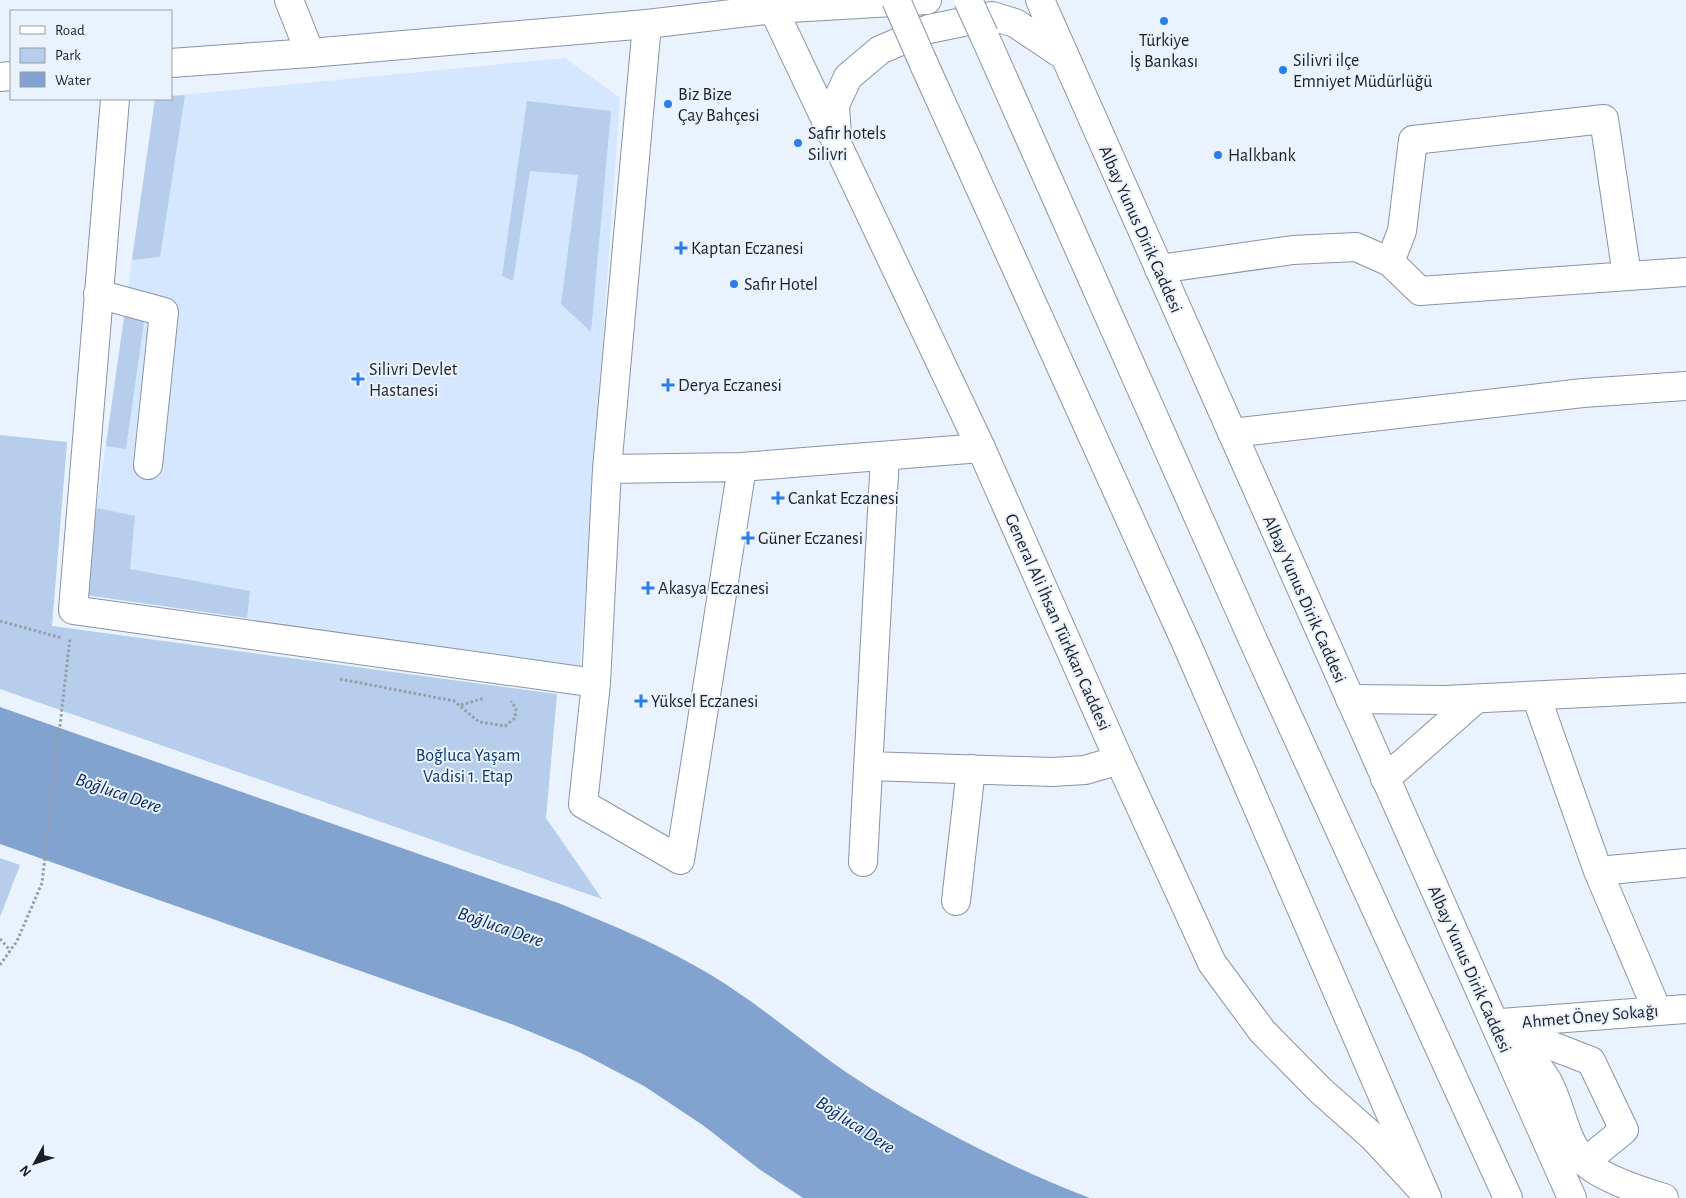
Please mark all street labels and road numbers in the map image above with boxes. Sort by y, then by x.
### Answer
street label: Albay Yunus Dirik Caddesi [1095,143,1185,316]
street label: General Ali İhsan Türkkan Caddesi [1001,510,1115,734]
street label: Albay Yunus Dirik Caddesi [1259,513,1349,686]
street label: Albay Yunus Dirik Caddesi [1424,883,1514,1056]
street label: Ahmet Öney Sokağı [1521,1000,1659,1032]

